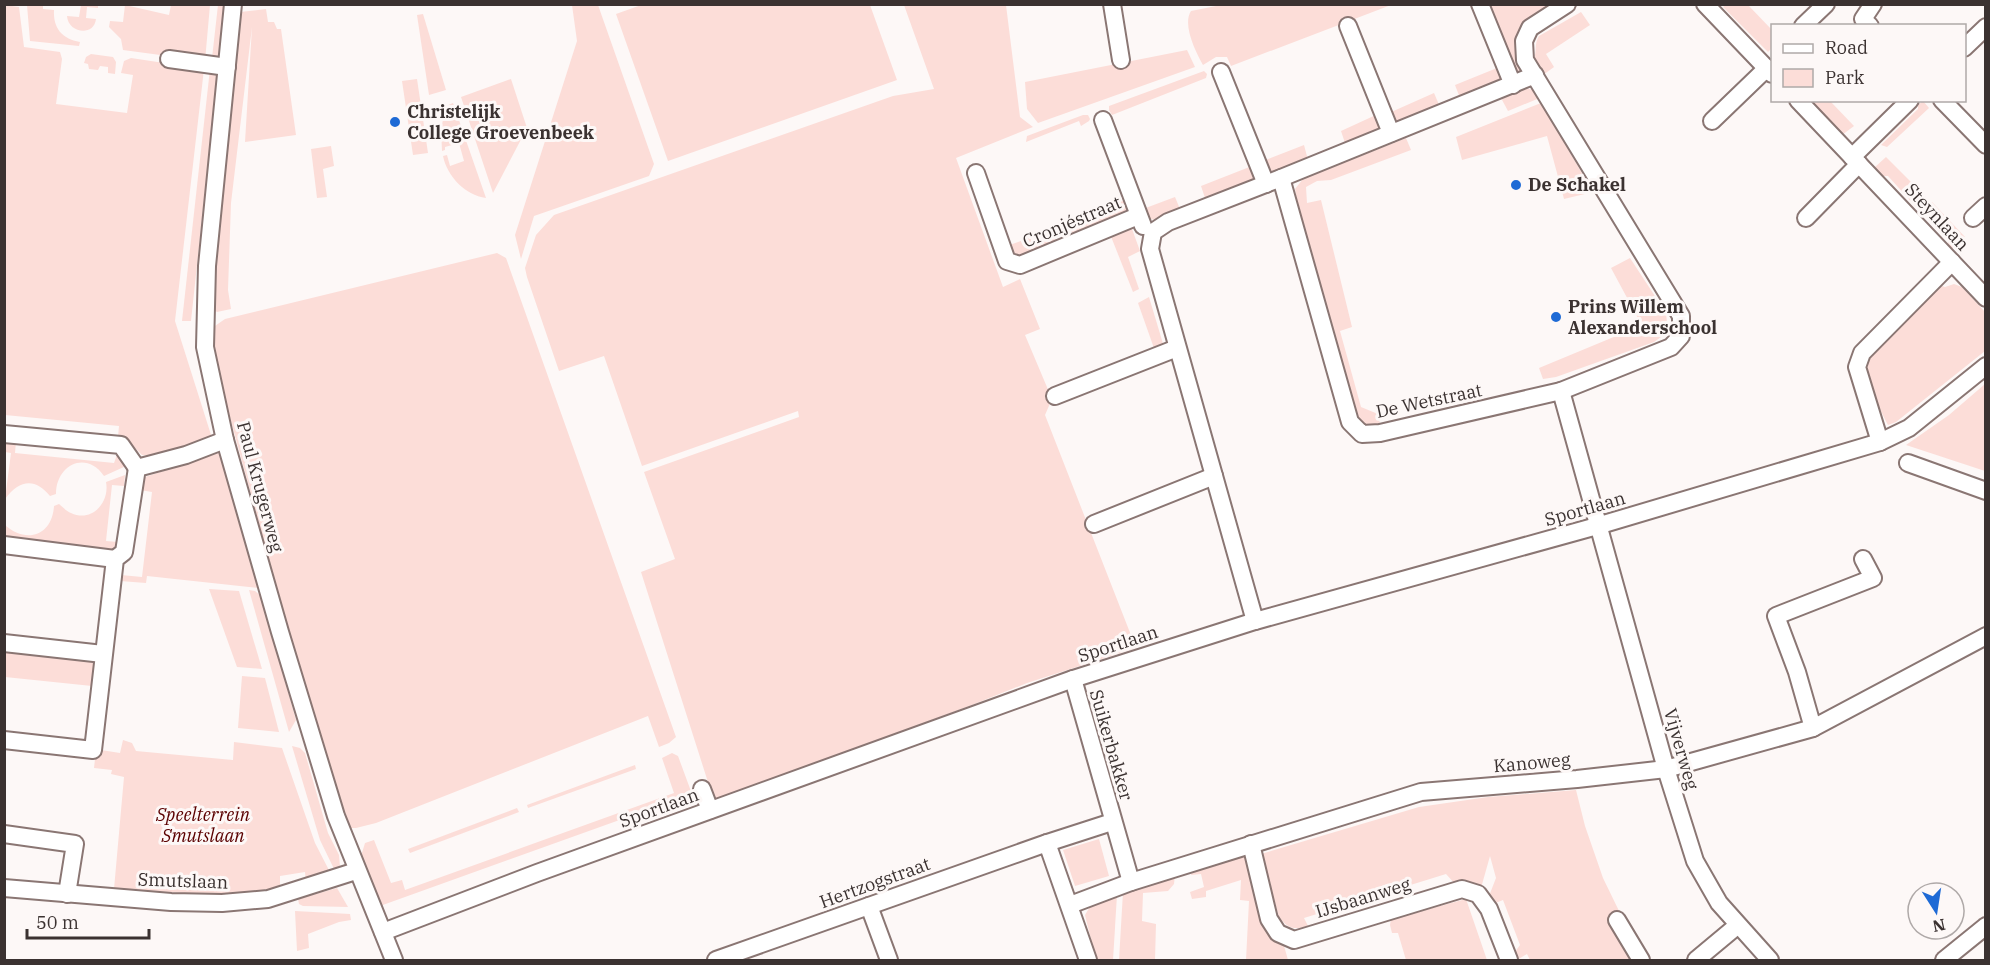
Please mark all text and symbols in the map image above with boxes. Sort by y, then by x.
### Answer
legend [1771,24,1966,102]
text: Road [1825,36,1868,59]
text: Park [1825,66,1865,89]
place label: Christelijk College Groevenbeek [407,100,595,144]
marker: Christelijk College Groevenbeek [388,115,402,129]
place label: De Schakel [1528,173,1626,196]
marker: De Schakel [1509,178,1523,192]
street label: Steynlaan [1900,178,1974,255]
street label: Cronjéstraat [1019,190,1125,253]
place label: Prins Willem Alexanderschool [1568,295,1717,339]
marker: Prins Willem Alexanderschool [1549,310,1563,324]
street label: De Wetstraat [1374,378,1484,423]
street label: Paul Krugerweg [232,419,289,555]
street label: Sportlaan [1542,486,1628,531]
street label: Sportlaan [1075,620,1161,667]
street label: Suikerbakker [1085,687,1138,803]
street label: Vijverweg [1659,705,1704,792]
street label: Kanoweg [1493,748,1572,777]
street label: Sportlaan [616,783,702,833]
park label: Speelterrein Smutslaan [155,803,251,847]
street label: Hertzogstraat [816,852,933,913]
street label: Smutslaan [137,867,229,894]
street label: IJsbaanweg [1312,872,1413,923]
north arrow [1906,881,1966,941]
scale bar [27,902,148,940]
text: 50 m [36,911,79,934]
text: N [1931,915,1947,937]

